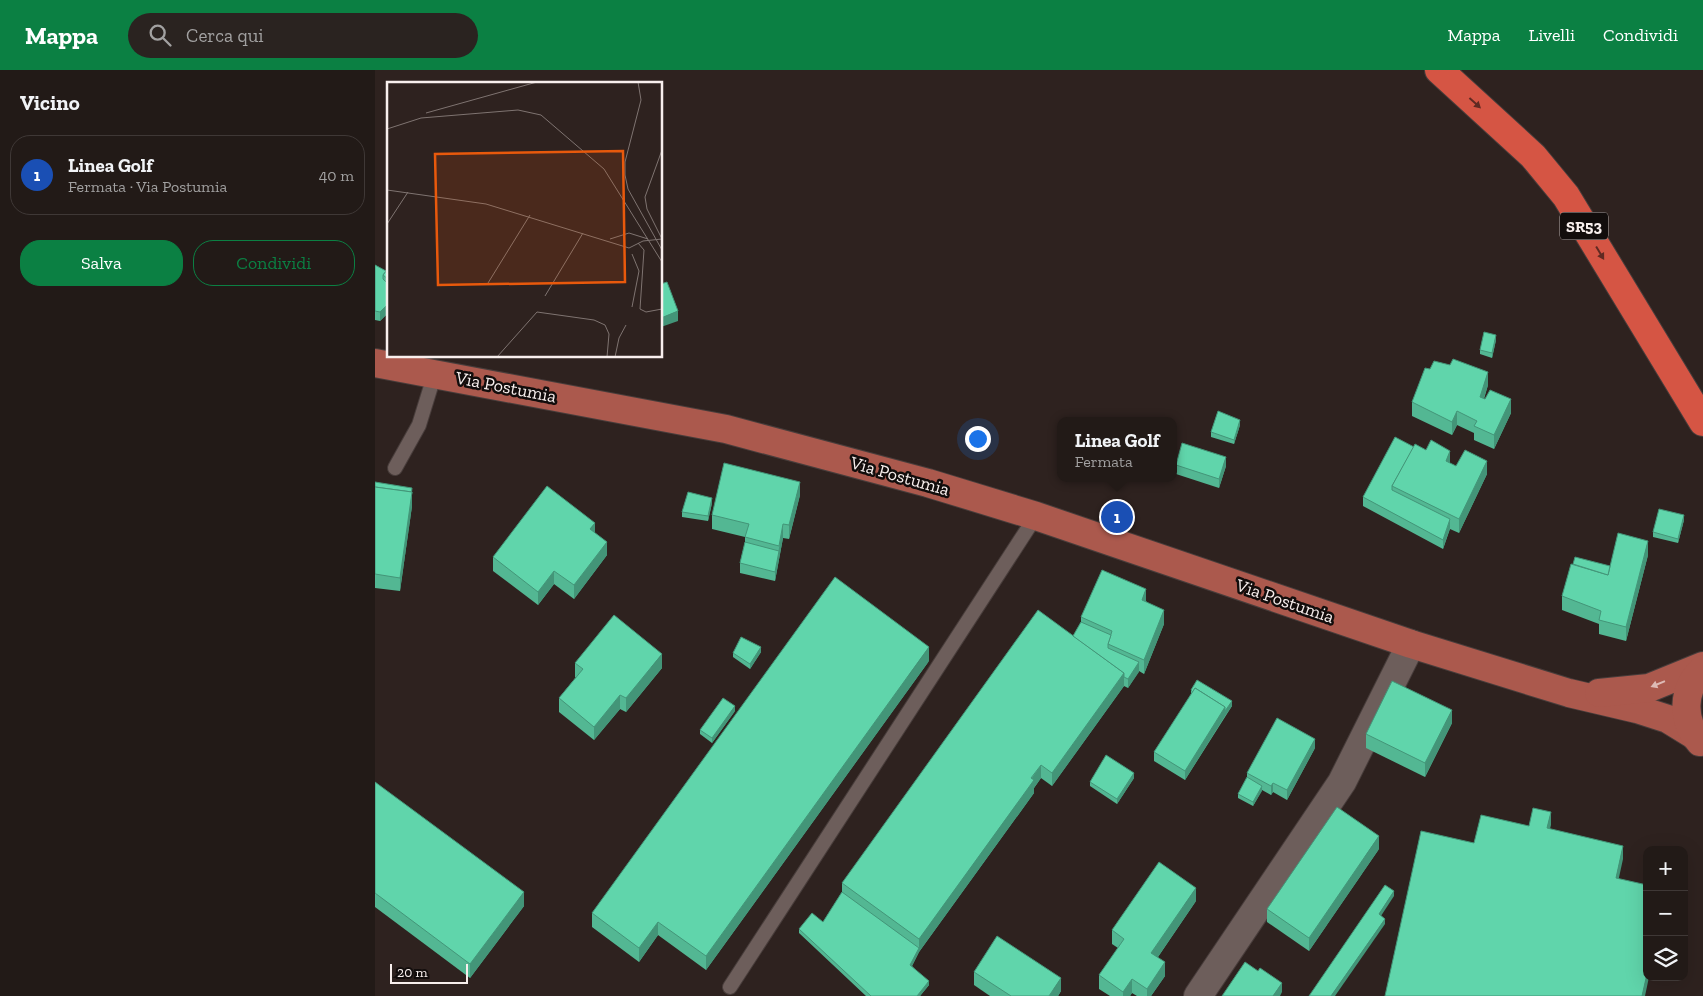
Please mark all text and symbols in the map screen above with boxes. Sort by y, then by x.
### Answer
search box [128,13,478,58]
text: Mappa [25,21,98,50]
icon: search [146,21,174,49]
text: Cerca qui [186,24,264,47]
text: Mappa [1448,24,1500,46]
text: Livelli [1528,24,1575,46]
text: Condividi [1603,24,1678,46]
inset map [387,82,663,358]
text: Vicino [20,90,80,115]
one-way arrow [1468,97,1480,109]
text: Linea Golf [68,154,153,177]
text: 1 [34,166,40,185]
text: 40 m [319,166,354,185]
text: Fermata · Via Postumia [68,177,227,196]
road number: SR53 [1560,212,1608,240]
button: Salva [20,240,183,286]
button: Condividi [193,240,355,286]
one-way arrow [1596,247,1605,260]
street label: Via Postumia [453,366,559,408]
popup [1057,417,1177,482]
your location [965,426,991,452]
text: Linea Golf [1075,429,1159,452]
street label: Via Postumia [847,451,952,501]
text: Fermata [1075,452,1133,471]
pin: 1 [1101,498,1133,536]
street label: Via Postumia [1232,574,1337,628]
one-way arrow [1650,681,1665,689]
map controls [1643,846,1688,981]
button: + [1643,846,1688,891]
button: − [1643,891,1688,936]
button: layers [1643,936,1688,981]
scale bar [390,961,467,984]
text: 20 m [397,964,428,981]

